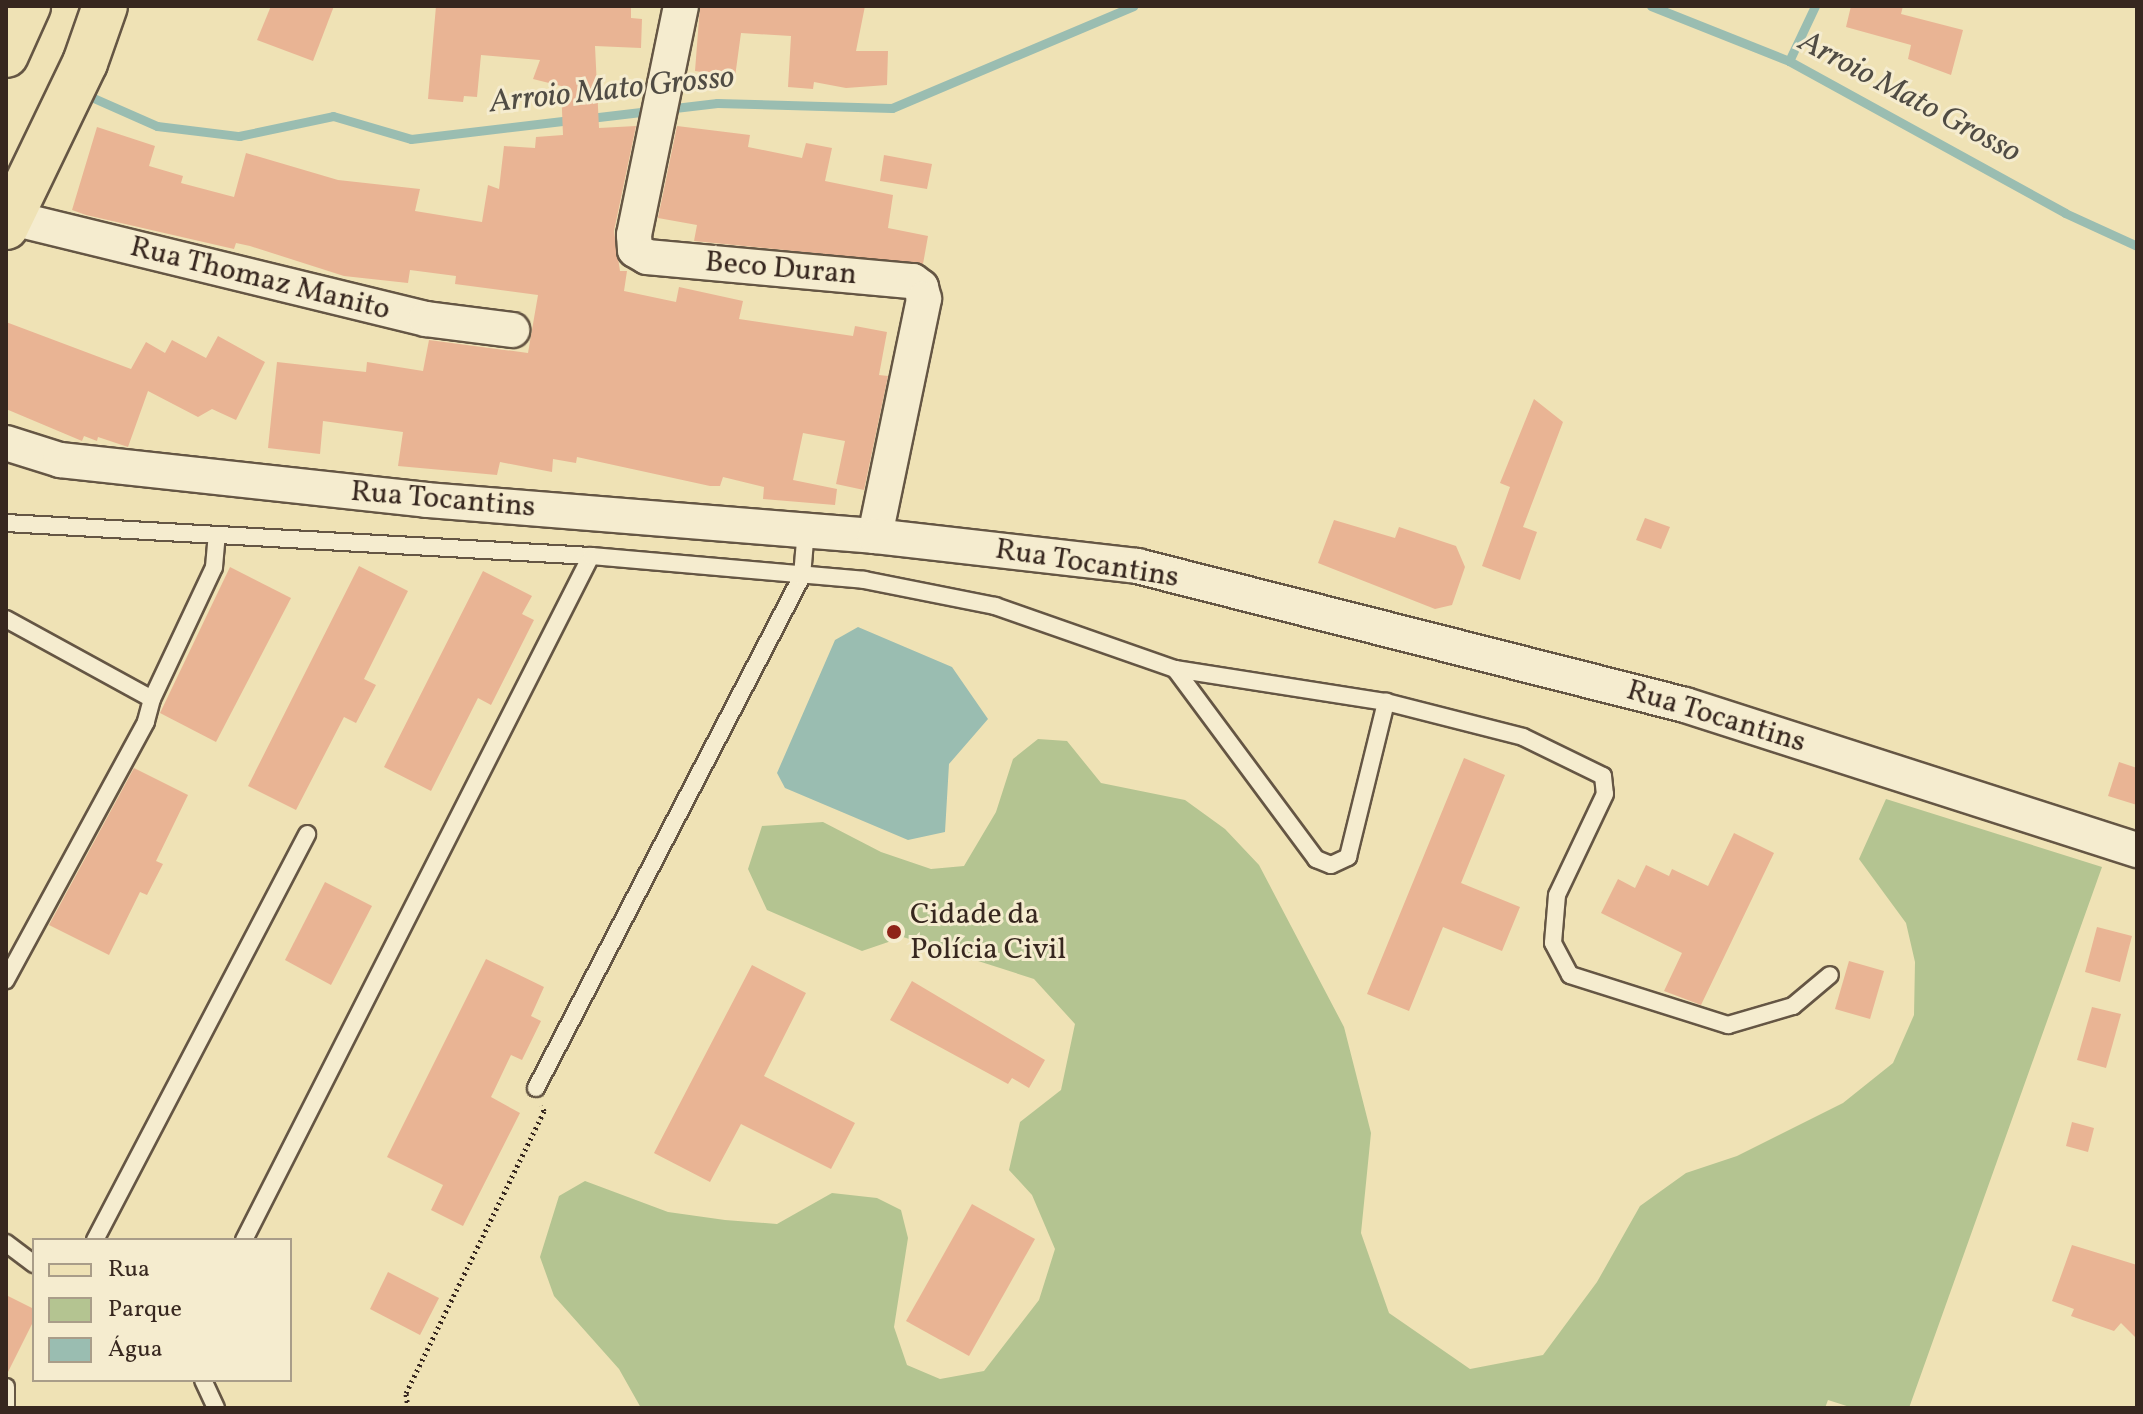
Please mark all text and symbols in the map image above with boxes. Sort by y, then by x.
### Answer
water label: Arroio Mato Grosso [1791,23,2027,173]
water label: Arroio Mato Grosso [488,59,736,123]
street label: Rua Thomaz Manito [126,229,394,329]
street label: Beco Duran [703,244,859,294]
street label: Rua Tocantins [349,474,537,526]
street label: Rua Tocantins [992,532,1182,596]
street label: Rua Tocantins [1622,673,1810,761]
place label: Cidade da Polícia Civil [910,897,1066,968]
marker: Cidade da Polícia Civil [885,923,903,941]
legend [32,1238,292,1382]
text: Rua [108,1253,150,1287]
text: Parque [108,1293,182,1327]
text: Água [108,1333,163,1367]

